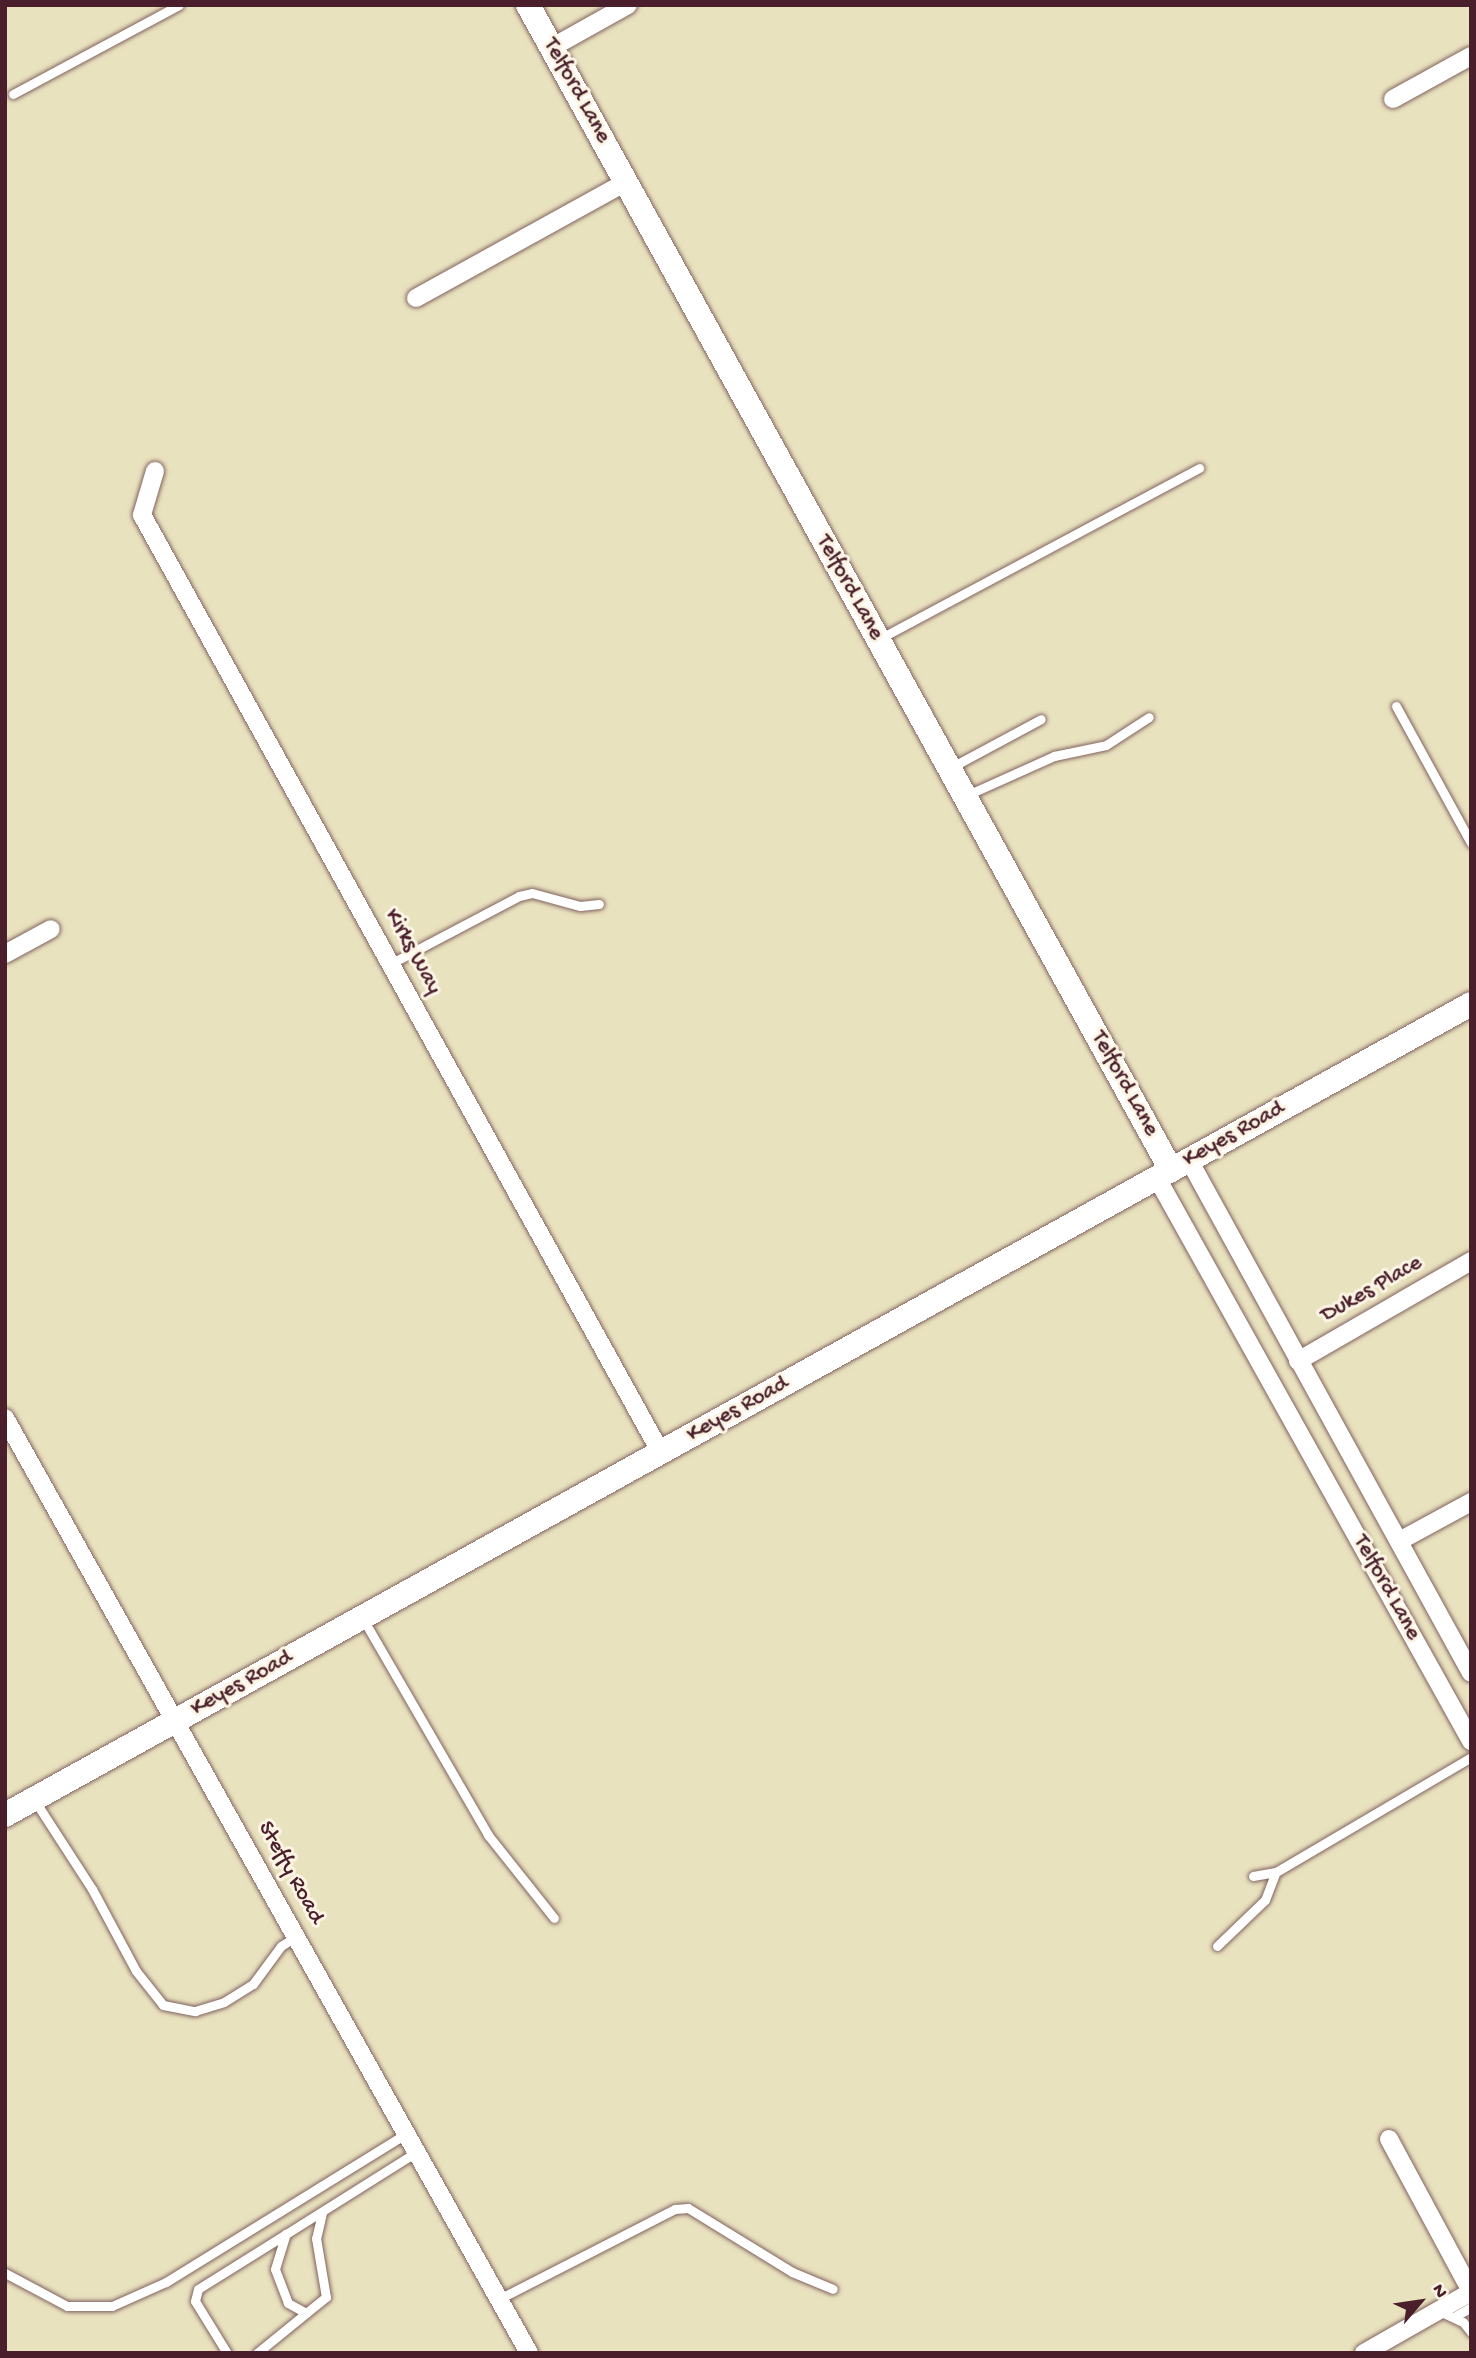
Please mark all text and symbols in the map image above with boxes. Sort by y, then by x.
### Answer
street label: Telford Lane [536,34,616,148]
street label: Telford Lane [809,531,889,645]
street label: Kirks Way [377,904,447,1000]
street label: Telford Lane [1084,1027,1164,1141]
street label: Keyes Road [1178,1096,1290,1174]
street label: Dukes Place [1317,1250,1427,1330]
street label: Keyes Road [682,1371,794,1449]
street label: Telford Lane [1346,1531,1426,1645]
street label: Keyes Road [186,1645,298,1723]
street label: Steffy Road [251,1817,329,1929]
north arrow [1385,2267,1455,2337]
text: N [1426,2281,1452,2303]

